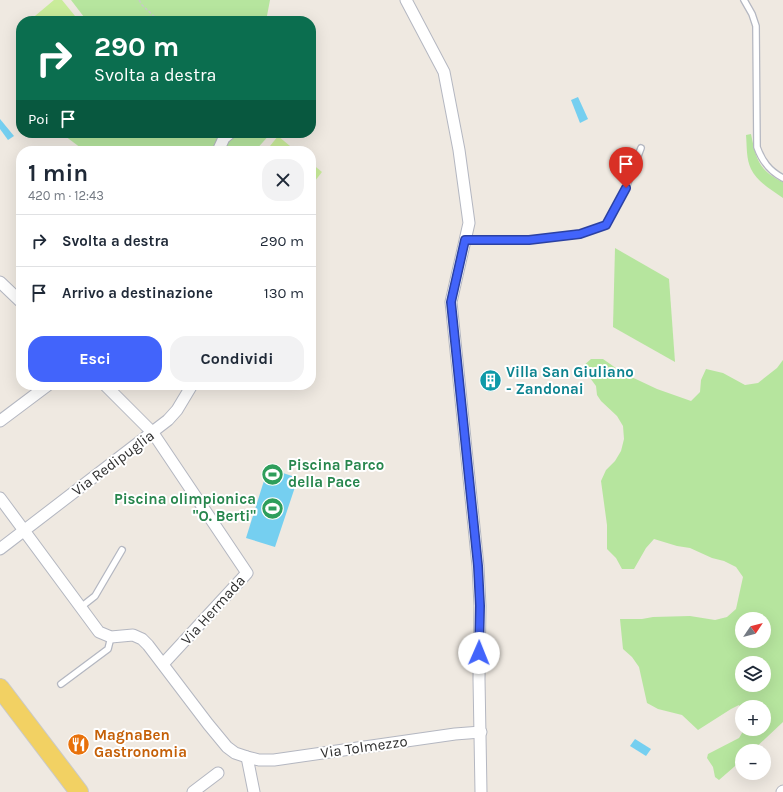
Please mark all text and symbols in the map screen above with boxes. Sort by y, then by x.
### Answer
text: 290 m [94,30,179,63]
icon: right [28,32,80,84]
text: Svolta a destra [94,64,217,86]
icon: arrive [57,108,79,130]
text: Poi [28,110,49,128]
pin [609,147,643,188]
icon: arrive [615,153,637,175]
text: 1 min [28,159,88,187]
button: close [262,159,304,201]
text: 420 m · 12:43 [28,188,104,203]
icon: right [28,230,50,252]
text: Svolta a destra [62,232,169,250]
text: 290 m [260,232,304,250]
icon: arrive [28,282,50,304]
text: Arrivo a destinazione [62,284,213,302]
text: 130 m [264,284,304,302]
button: Esci [28,336,162,382]
button: Condividi [170,336,304,382]
place label: Villa San Giuliano - Zandonai [506,363,634,398]
building icon: Villa San Giuliano - Zandonai [478,368,504,394]
street label: Via Redipuglia [68,426,158,500]
place label: Piscina Parco della Pace [288,456,384,491]
sports icon: Piscina Parco della Pace [260,461,286,487]
place label: Piscina olimpionica "O. Berti" [114,490,256,525]
sports icon: Piscina olimpionica "O. Berti" [259,495,285,521]
street label: Via Hermada [177,572,249,648]
north arrow [735,612,771,648]
map controls [735,612,771,780]
position arrow [458,632,500,674]
button: layers [735,656,771,692]
button: + [735,700,771,736]
place label: MagnaBen Gastronomia [94,726,187,761]
restaurant icon: MagnaBen Gastronomia [66,731,92,757]
street label: Via Tolmezzo [319,732,409,762]
button: − [735,744,771,780]

